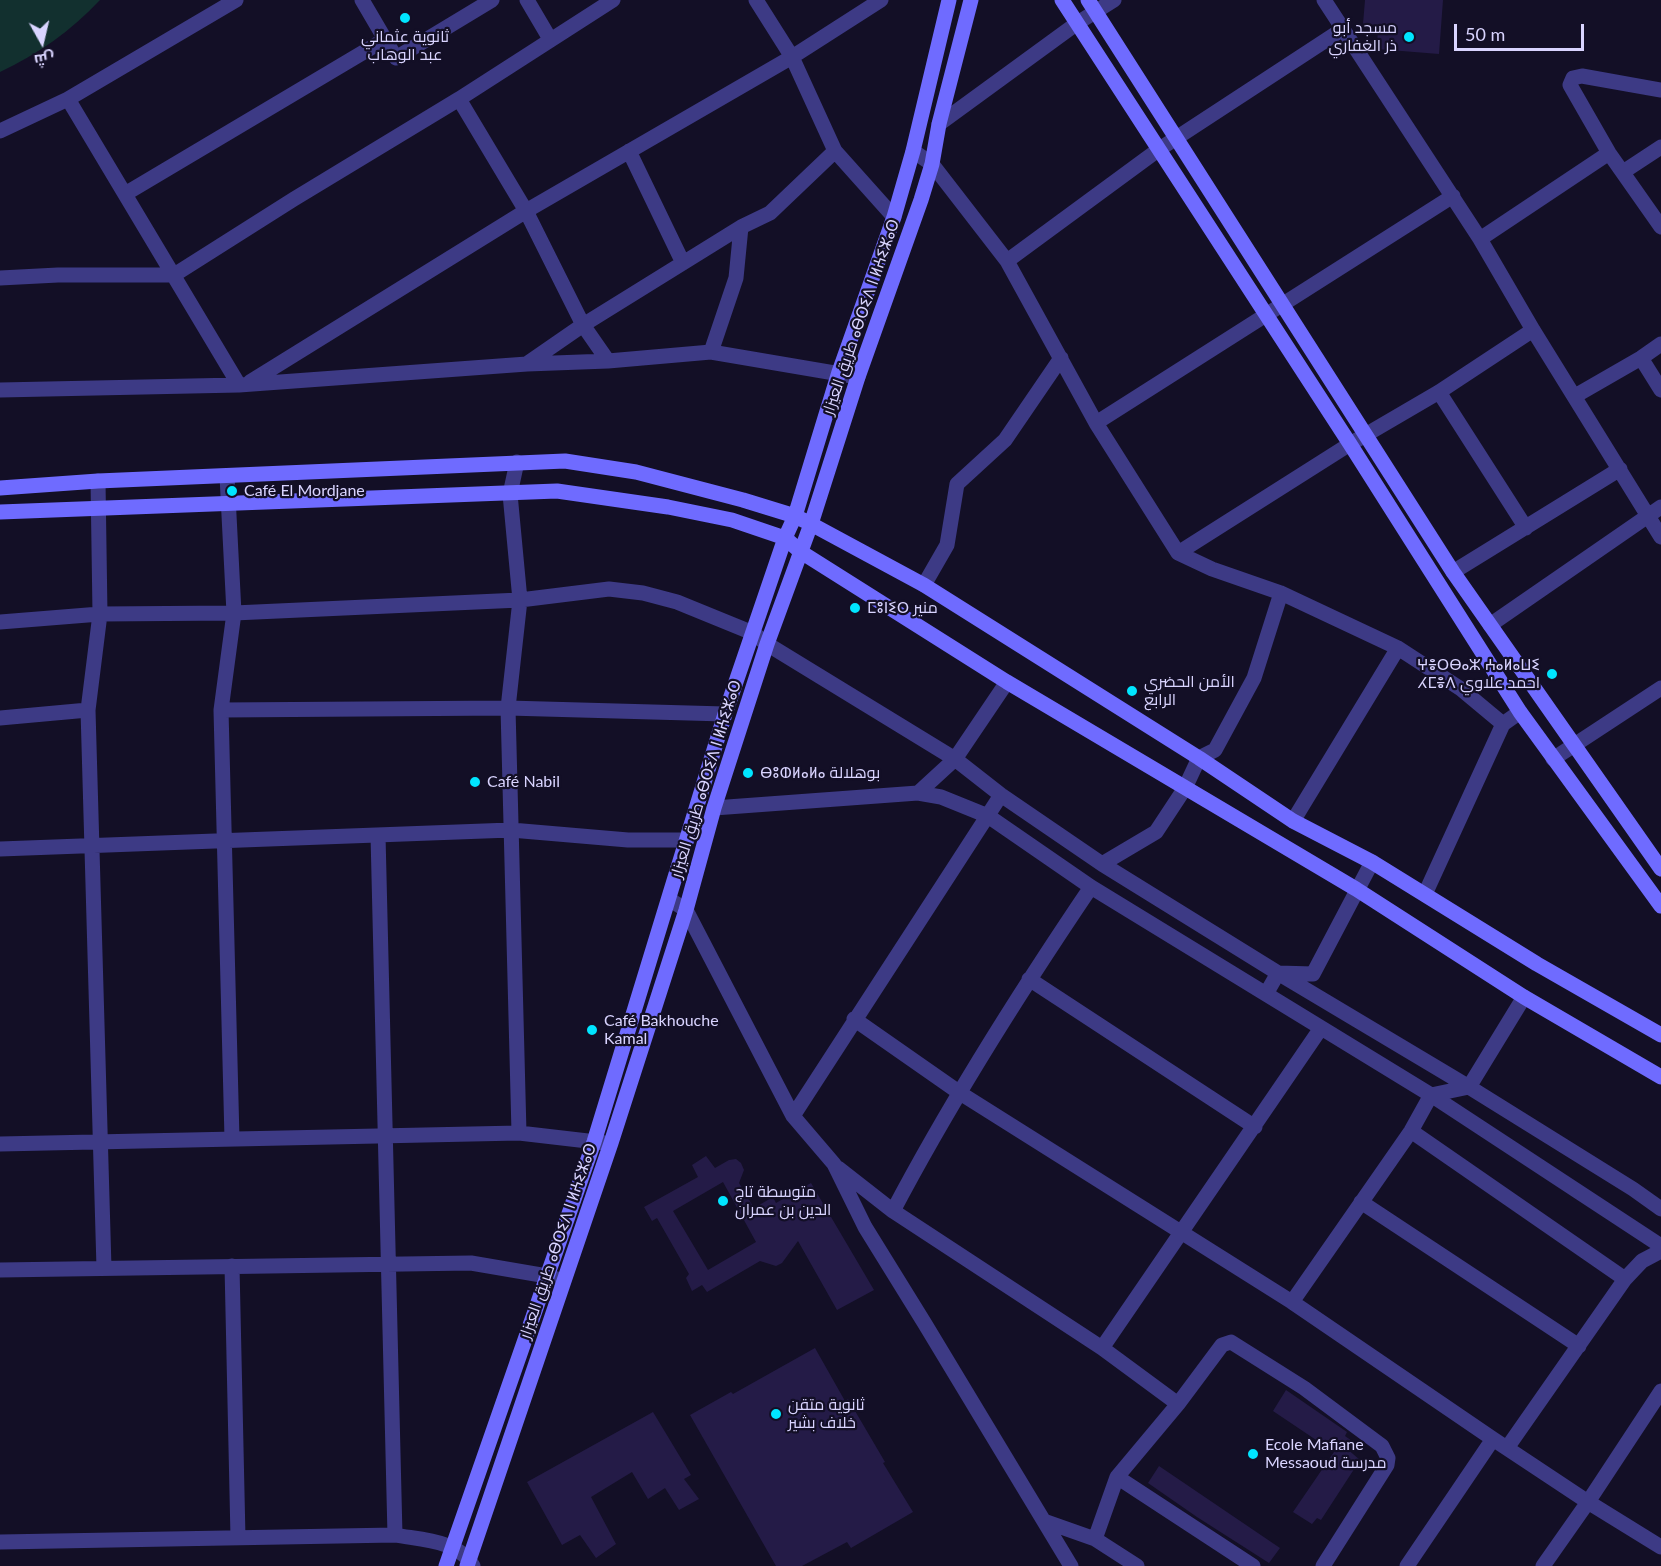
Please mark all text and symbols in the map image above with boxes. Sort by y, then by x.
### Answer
marker: ثانوية عثماني عبد الوهاب [398,11,412,25]
north arrow [12,12,72,72]
scale bar [1457,12,1588,50]
place label: مسجد أبو ذر الغفاري [1329,18,1397,56]
text: 50 m [1465,23,1505,45]
place label: ثانوية عثماني عبد الوهاب [361,27,449,65]
marker: مسجد أبو ذر الغفاري [1402,30,1416,44]
text: ش [33,49,56,71]
street label: طريق العيزار ⴰⴱⵔⵉⴷ ⵏ ⵍⵄⵉⵣⴰⵔ [818,217,904,417]
place label: Café El Mordjane [244,481,365,501]
marker: Café El Mordjane [225,484,239,498]
place label: ⵎⵓⵏⵉⵔ منير [867,598,938,618]
marker: ⵎⵓⵏⵉⵔ منير [848,601,862,615]
place label: ⵖⴻⵔⴱⴰⵣ ⵄⴰⵍⴰⵡⵉ ⵃⵎⴻⴷ احمد علاوي [1417,655,1540,693]
marker: ⵖⴻⵔⴱⴰⵣ ⵄⴰⵍⴰⵡⵉ ⵃⵎⴻⴷ احمد علاوي [1545,667,1559,681]
place label: الأمن الحضري الرابع [1144,672,1235,710]
street label: طريق العيزار ⴰⴱⵔⵉⴷ ⵏ ⵍⵄⵉⵣⴰⵔ [667,678,745,880]
marker: الأمن الحضري الرابع [1125,684,1139,698]
place label: ⴱⵓⵀⵍⴰⵍⴰ بوهلالة [760,763,880,783]
marker: ⴱⵓⵀⵍⴰⵍⴰ بوهلالة [741,766,755,780]
place label: Café Nabil [487,772,560,792]
marker: Café Nabil [468,775,482,789]
place label: Café Bakhouche Kamal [604,1011,719,1049]
marker: Café Bakhouche Kamal [585,1023,599,1037]
street label: طريق العيزار ⴰⴱⵔⵉⴷ ⵏ ⵍⵄⵉⵣⴰⵔ [515,1141,601,1341]
place label: متوسطة تاج الدين بن عمران [735,1182,831,1220]
marker: متوسطة تاج الدين بن عمران [716,1194,730,1208]
place label: ثانوية متقن خلاف بشير [788,1395,865,1433]
marker: ثانوية متقن خلاف بشير [769,1407,783,1421]
place label: Ecole Mafiane Messaoud مدرسة [1265,1435,1386,1473]
marker: Ecole Mafiane Messaoud مدرسة [1246,1447,1260,1461]

